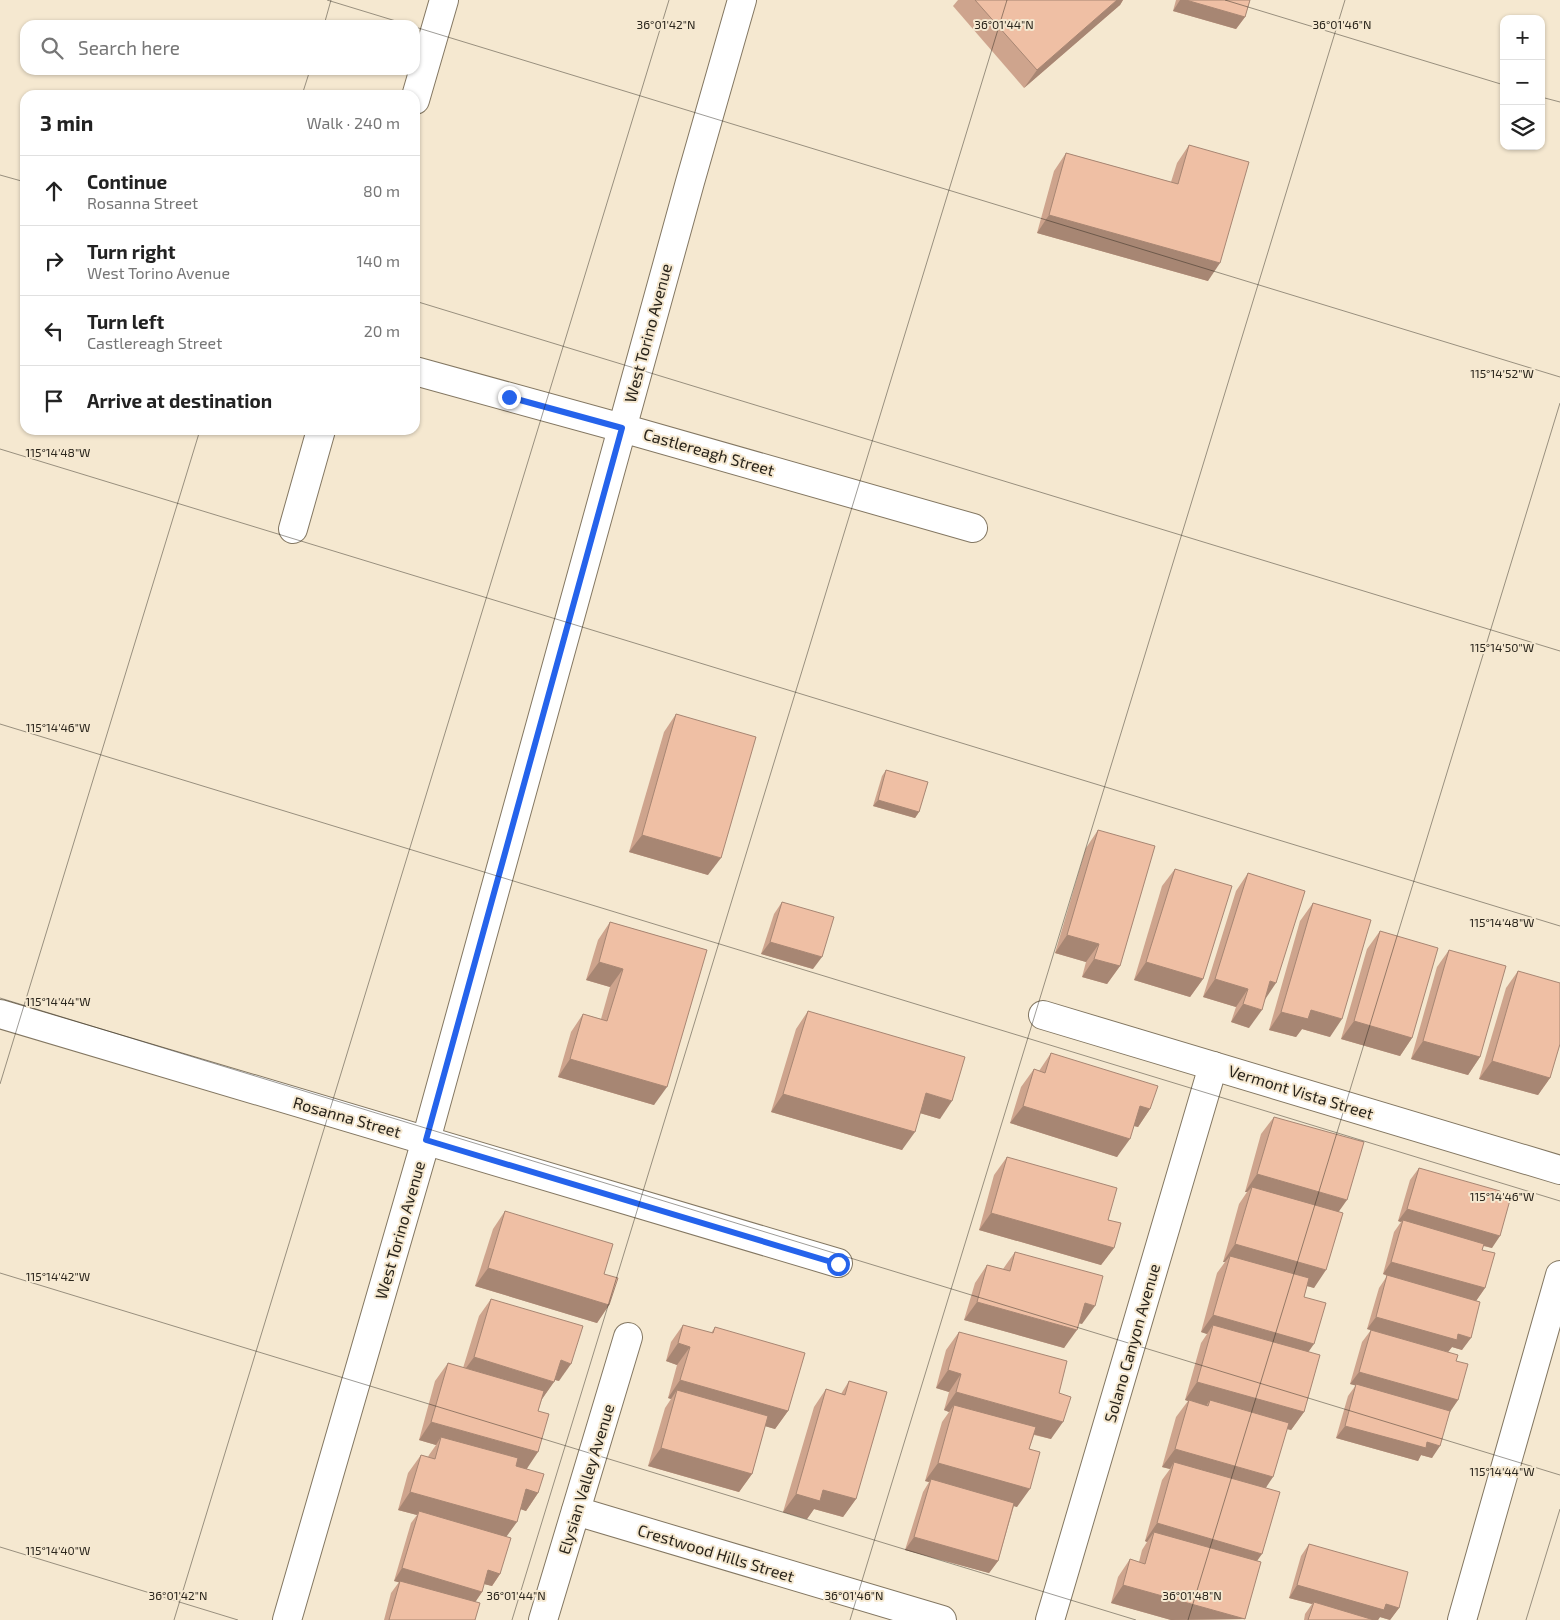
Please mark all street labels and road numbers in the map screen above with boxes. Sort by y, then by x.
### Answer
street label: West Torino Avenue [620,261,675,404]
street label: Castlereagh Street [641,424,777,479]
street label: Vermont Vista Street [1226,1060,1376,1123]
street label: Rosanna Street [291,1092,403,1141]
street label: West Torino Avenue [371,1158,428,1301]
street label: Solano Canyon Avenue [1100,1261,1163,1424]
street label: Elysian Valley Avenue [554,1401,617,1556]
street label: Crestwood Hills Street [636,1520,797,1585]

